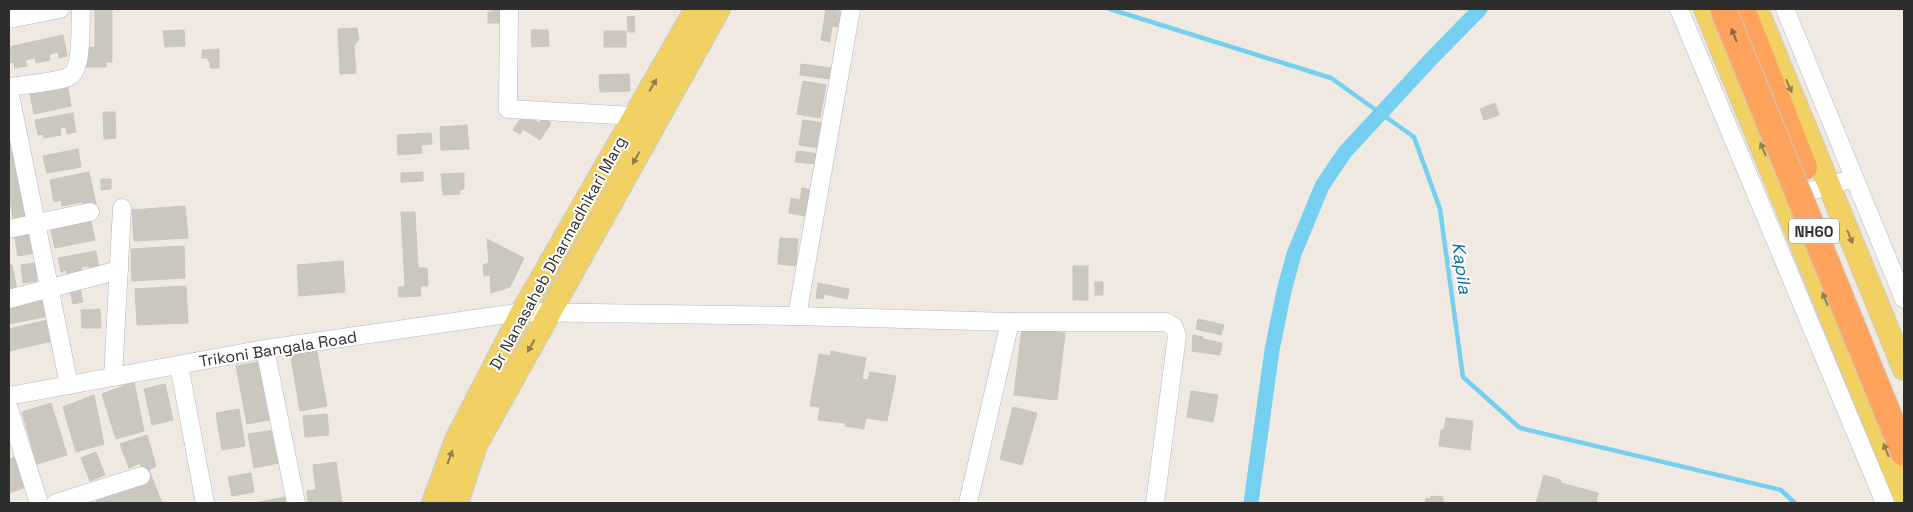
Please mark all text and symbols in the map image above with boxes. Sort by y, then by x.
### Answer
one-way arrow [1730,27,1738,42]
one-way arrow [649,77,657,92]
one-way arrow [1785,79,1793,94]
street label: Dr Nanasaheb Dharmadhikari Marg [485,132,631,374]
one-way arrow [1758,142,1766,156]
one-way arrow [632,151,640,166]
road number: NH60 [1789,218,1839,244]
one-way arrow [1847,229,1855,244]
water label: Kapila [1447,241,1477,296]
one-way arrow [1821,291,1829,306]
street label: Trikoni Bangala Road [198,326,358,372]
one-way arrow [527,339,535,353]
one-way arrow [1882,442,1889,457]
one-way arrow [447,450,454,465]

